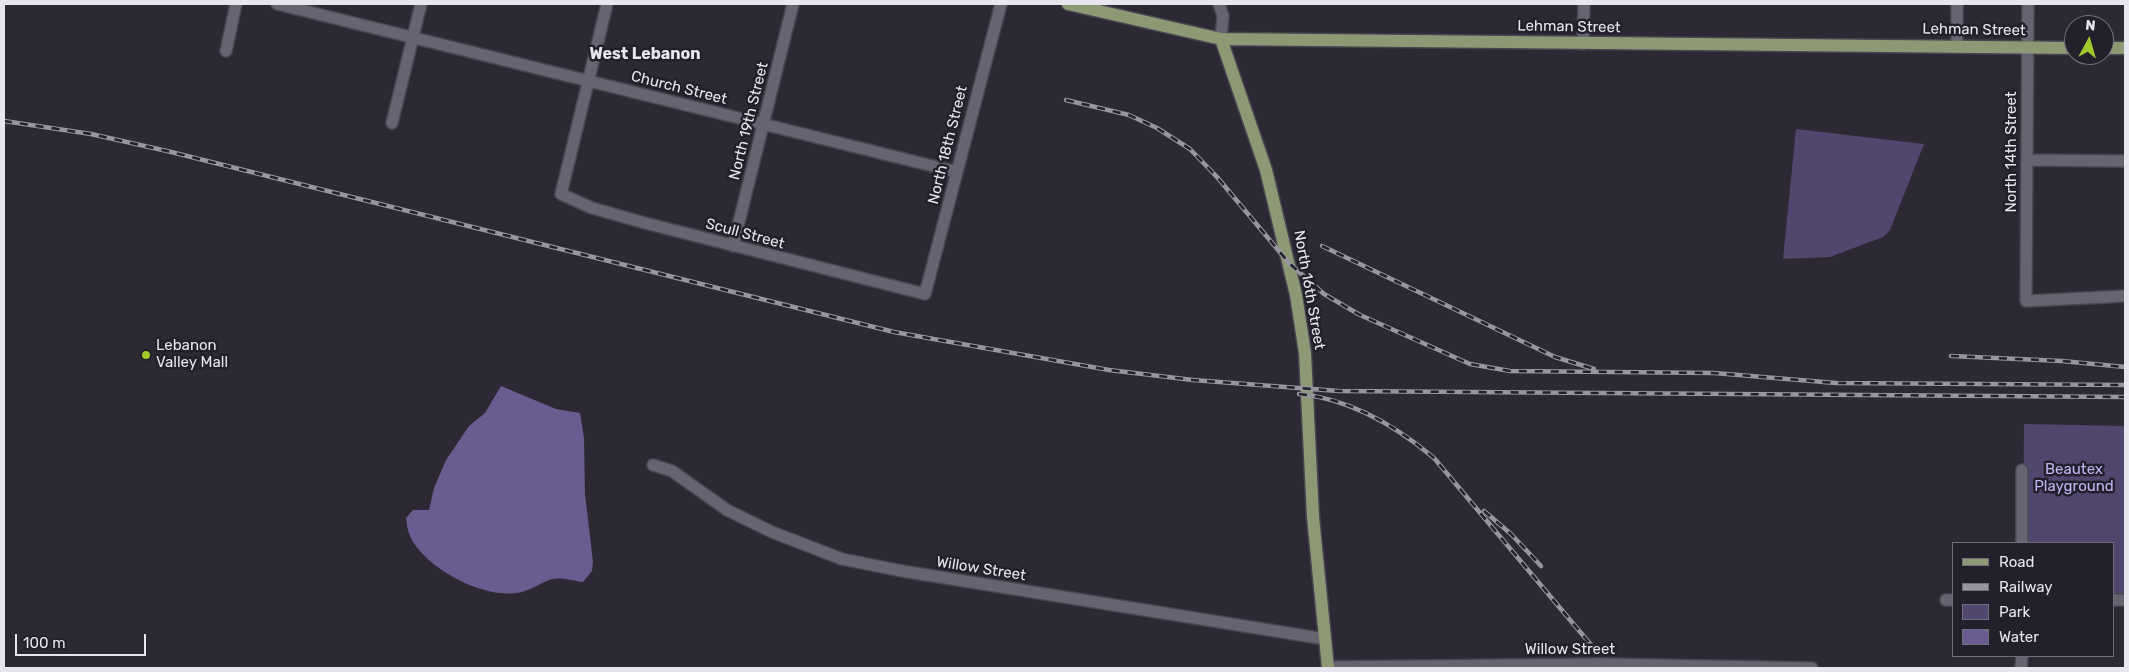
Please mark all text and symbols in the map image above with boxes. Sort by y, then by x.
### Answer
north arrow [2064,15,2114,65]
street label: Lehman Street [1517,17,1621,37]
text: N [2085,17,2096,35]
street label: Lehman Street [1922,20,2026,40]
district label: West Lebanon [589,44,701,64]
street label: North 19th Street [726,60,772,182]
street label: Church Street [629,67,729,109]
street label: North 18th Street [925,84,971,206]
street label: North 14th Street [2003,91,2021,213]
street label: Scull Street [704,215,786,253]
street label: North 16th Street [1290,229,1328,351]
place label: Lebanon Valley Mall [156,337,228,372]
marker: Lebanon Valley Mall [140,349,152,361]
park label: Beautex Playground [2034,461,2114,496]
legend [1952,542,2114,657]
street label: Willow Street [935,553,1027,585]
text: Road [1999,553,2035,571]
text: Railway [1999,578,2053,596]
text: Park [1999,603,2030,621]
scale bar [18,624,149,656]
text: Water [1999,628,2039,646]
text: 100 m [23,634,65,652]
street label: Willow Street [1525,641,1615,659]

